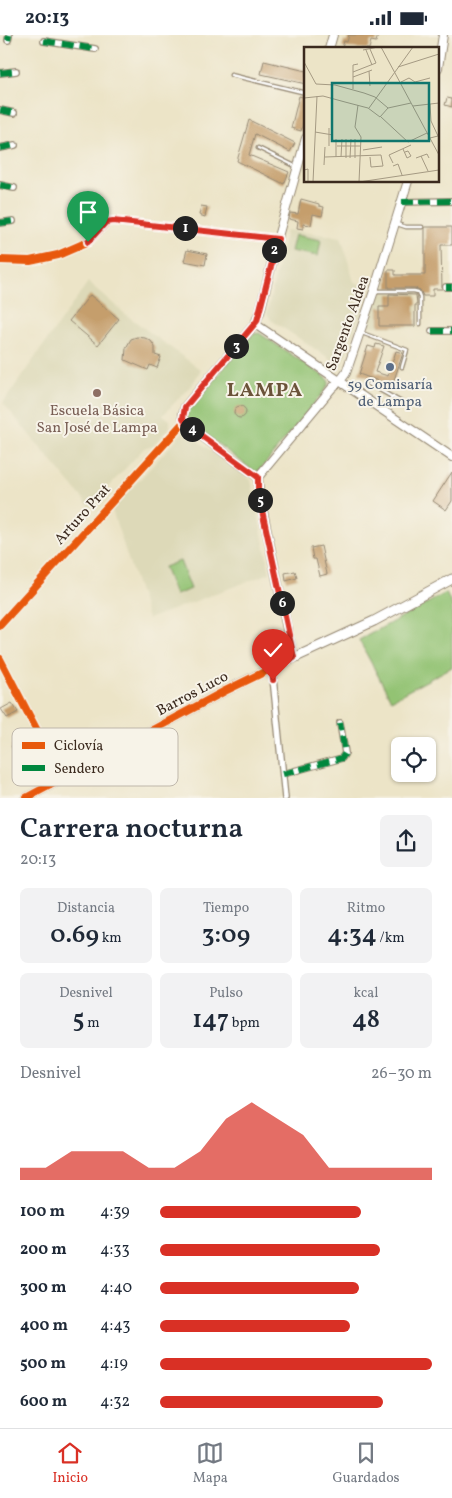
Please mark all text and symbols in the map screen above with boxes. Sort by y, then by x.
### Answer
text: 20:13 [25,5,69,31]
inset map [304,47,440,183]
pin [67,191,109,242]
icon: arrive [74,198,102,226]
pin: 1 [172,215,198,241]
text: 1 [183,219,188,238]
pin: 2 [262,237,286,263]
text: 2 [271,241,278,260]
street label: Sargento Aldea [321,273,375,374]
pin: 3 [224,333,248,359]
text: 3 [233,337,240,356]
marker: 59 Comisaría de Lampa [384,361,396,373]
place label: 59 Comisaría de Lampa [347,375,433,413]
district label: LAMPA [227,377,303,405]
marker: Escuela Básica San José de Lampa [91,387,103,399]
place label: Escuela Básica San José de Lampa [37,401,157,439]
pin: 4 [180,417,204,441]
text: 4 [188,420,197,439]
street label: Arturo Prat [50,480,116,550]
pin: 5 [248,487,272,513]
text: 5 [257,491,264,510]
pin: 6 [270,591,294,615]
text: 6 [279,594,286,613]
pin [252,629,294,680]
icon: check [259,636,287,664]
street label: Barros Luco [153,667,232,722]
legend [12,728,178,786]
text: Ciclovía [54,737,103,756]
map controls [391,737,436,782]
button: locate [391,737,436,782]
text: Sendero [54,760,105,779]
text: Carrera nocturna [20,810,243,849]
button: share [380,815,432,867]
text: 20:13 [20,849,56,871]
text: Distancia [57,899,115,918]
text: Tiempo [203,899,249,918]
text: Ritmo [347,899,385,918]
text: 0.69 [50,918,99,953]
text: 3:09 [202,918,250,953]
text: 4:34 [327,918,377,953]
text: km [99,929,122,948]
text: /km [377,929,405,948]
text: Desnivel [59,984,113,1003]
text: Pulso [209,984,243,1003]
text: kcal [354,984,378,1003]
text: 5 [72,1003,84,1038]
text: 147 [192,1003,229,1038]
text: 48 [352,1003,380,1038]
text: m [84,1014,100,1033]
text: bpm [229,1014,260,1033]
text: Desnivel [20,1063,81,1085]
text: 26–30 m [371,1063,432,1085]
text: 100 m [20,1201,65,1223]
text: 4:39 [100,1201,130,1223]
text: 200 m [20,1239,67,1261]
text: 4:33 [100,1239,130,1261]
text: 300 m [20,1277,66,1299]
text: 4:40 [100,1277,132,1299]
text: 400 m [20,1315,68,1337]
text: 4:43 [100,1315,130,1337]
text: 500 m [20,1353,66,1375]
text: 4:19 [100,1353,128,1375]
text: 600 m [20,1391,67,1413]
text: 4:32 [100,1391,130,1413]
tab: Inicio [52,1439,88,1488]
tab: Mapa [193,1439,228,1488]
tab: Guardados [332,1439,400,1488]

